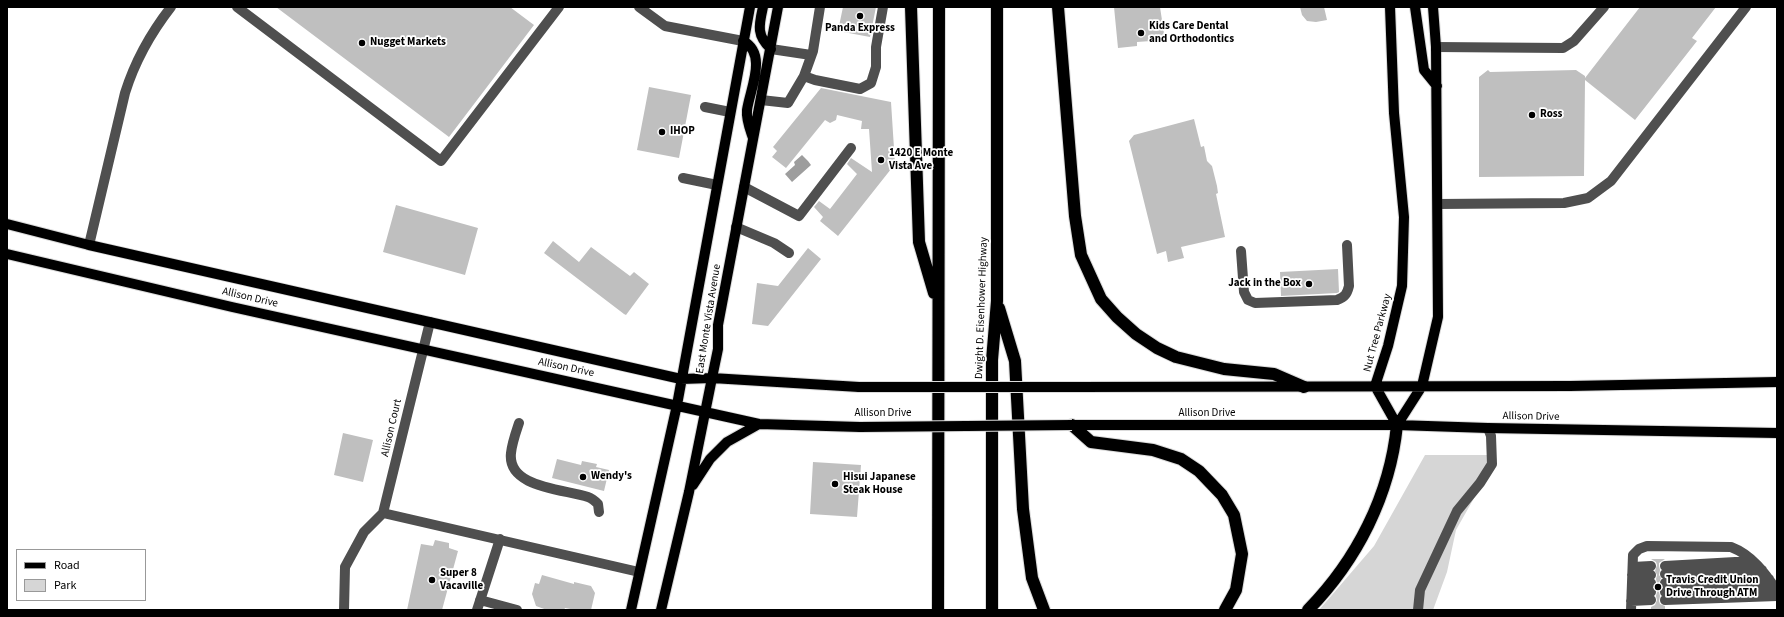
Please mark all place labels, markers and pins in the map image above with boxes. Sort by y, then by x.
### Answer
marker: Panda Express [855,11,865,21]
place label: Kids Care Dental and Orthodontics [1149,20,1234,46]
place label: Panda Express [825,22,895,36]
marker: Kids Care Dental and Orthodontics [1136,28,1146,38]
place label: Nugget Markets [370,36,446,50]
marker: Nugget Markets [357,38,367,48]
place label: Ross [1540,108,1562,122]
marker: Ross [1527,110,1537,120]
place label: IHOP [670,125,695,139]
marker: IHOP [657,127,667,137]
place label: 1420 E Monte Vista Ave [889,147,953,173]
marker: 1420 E Monte Vista Ave [876,155,886,165]
place label: Jack in the Box [1228,277,1301,291]
marker: Jack in the Box [1304,279,1314,289]
place label: Wendy's [591,470,632,484]
place label: Hisui Japanese Steak House [843,471,916,497]
marker: Wendy's [578,472,588,482]
marker: Hisui Japanese Steak House [830,479,840,489]
place label: Super 8 Vacaville [440,567,483,593]
place label: Travis Credit Union Drive Through ATM [1666,574,1759,600]
marker: Super 8 Vacaville [427,575,437,585]
marker: Travis Credit Union Drive Through ATM [1653,582,1663,592]

